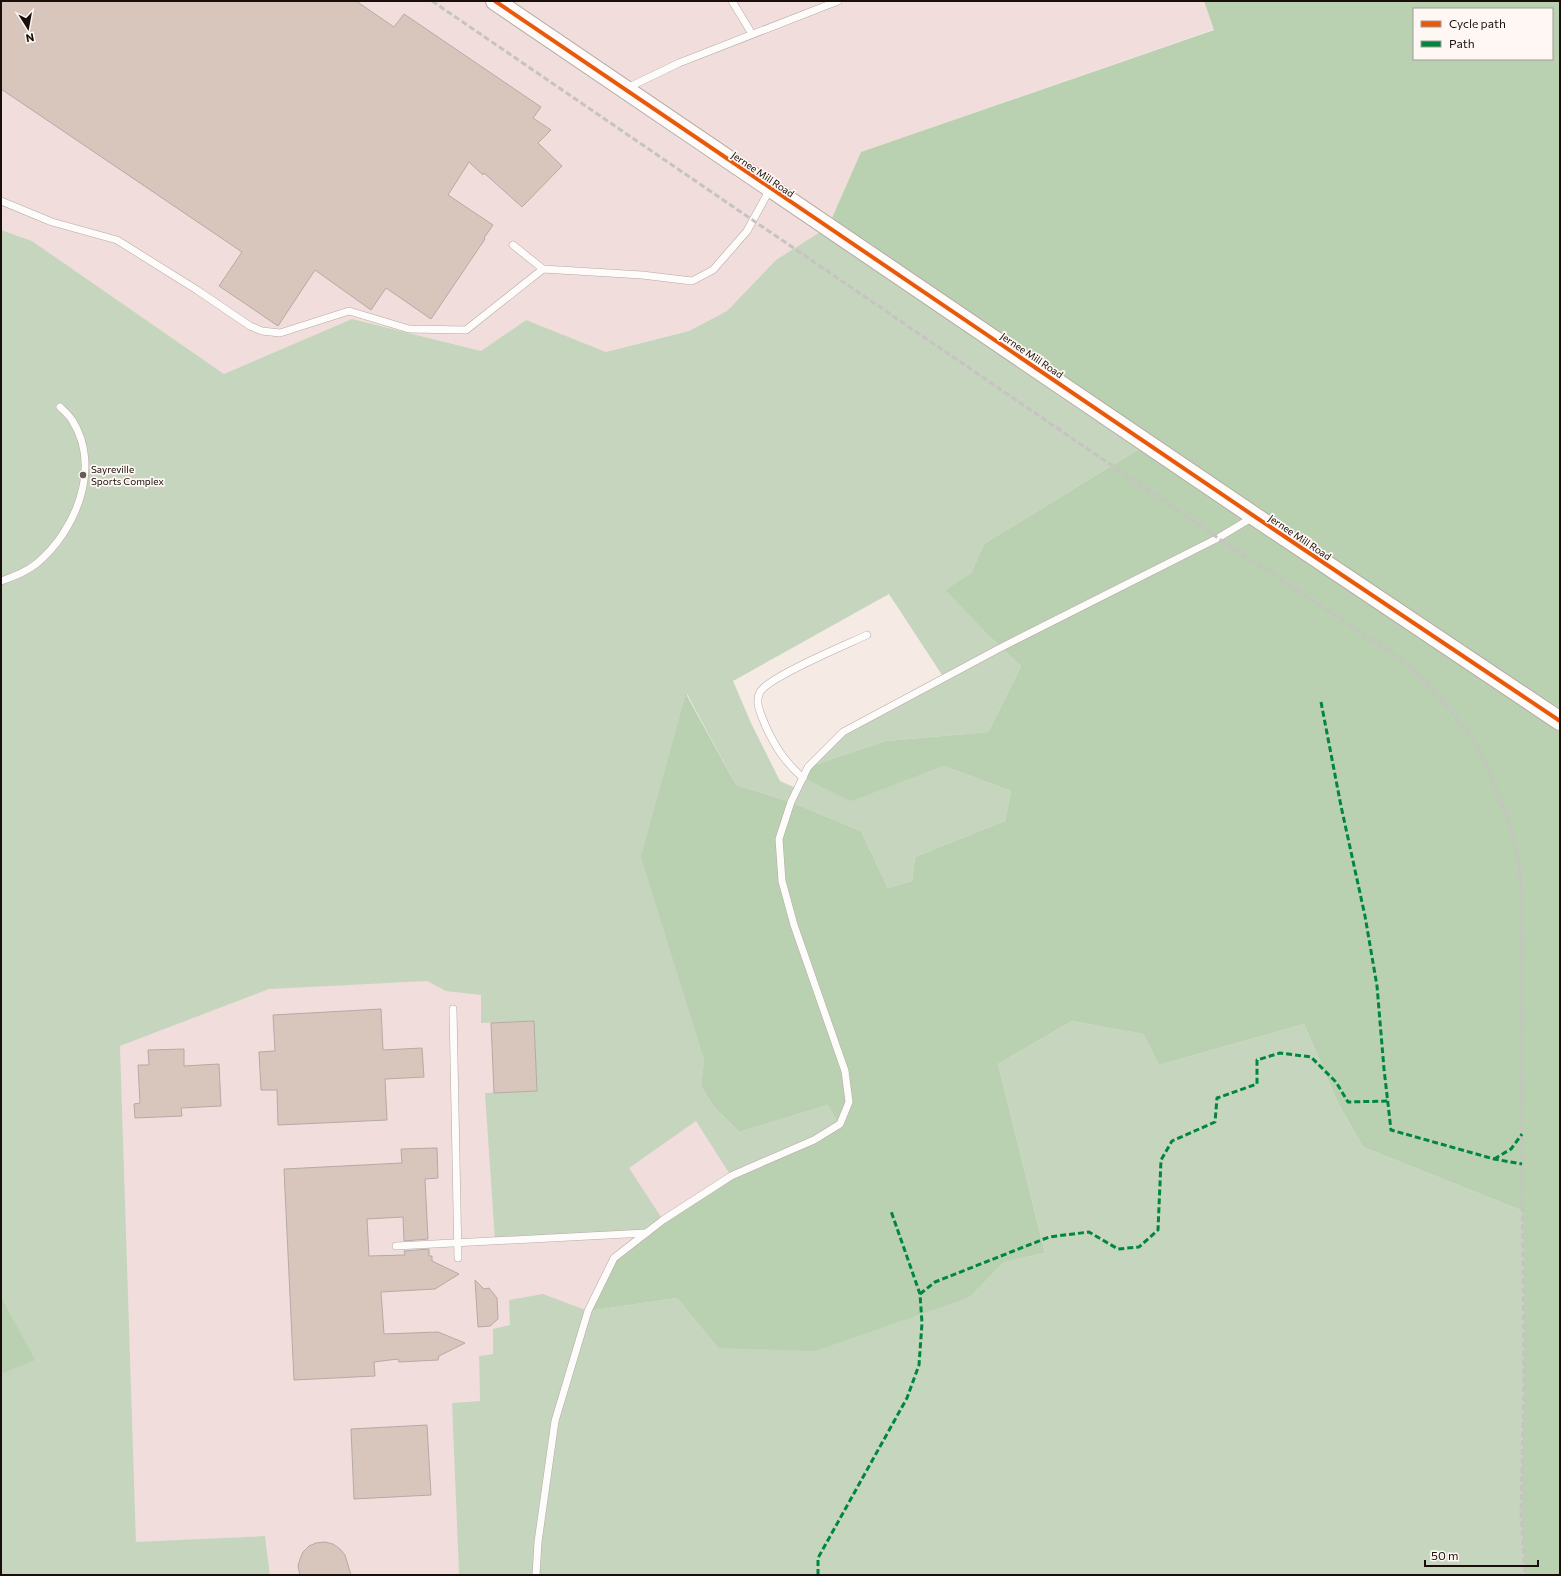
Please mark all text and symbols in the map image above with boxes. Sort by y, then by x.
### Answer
north arrow [8,8,48,48]
legend [1413,8,1553,60]
text: Cycle path [1449,16,1506,30]
text: N [25,31,35,45]
text: Path [1449,36,1475,50]
street label: Jernee Mill Road [729,149,797,199]
street label: Jernee Mill Road [998,330,1066,380]
place label: Sayreville Sports Complex [91,463,165,487]
marker: Sayreville Sports Complex [78,470,88,480]
street label: Jernee Mill Road [1266,512,1334,562]
scale bar [1425,1542,1538,1568]
text: 50 m [1431,1548,1459,1562]

